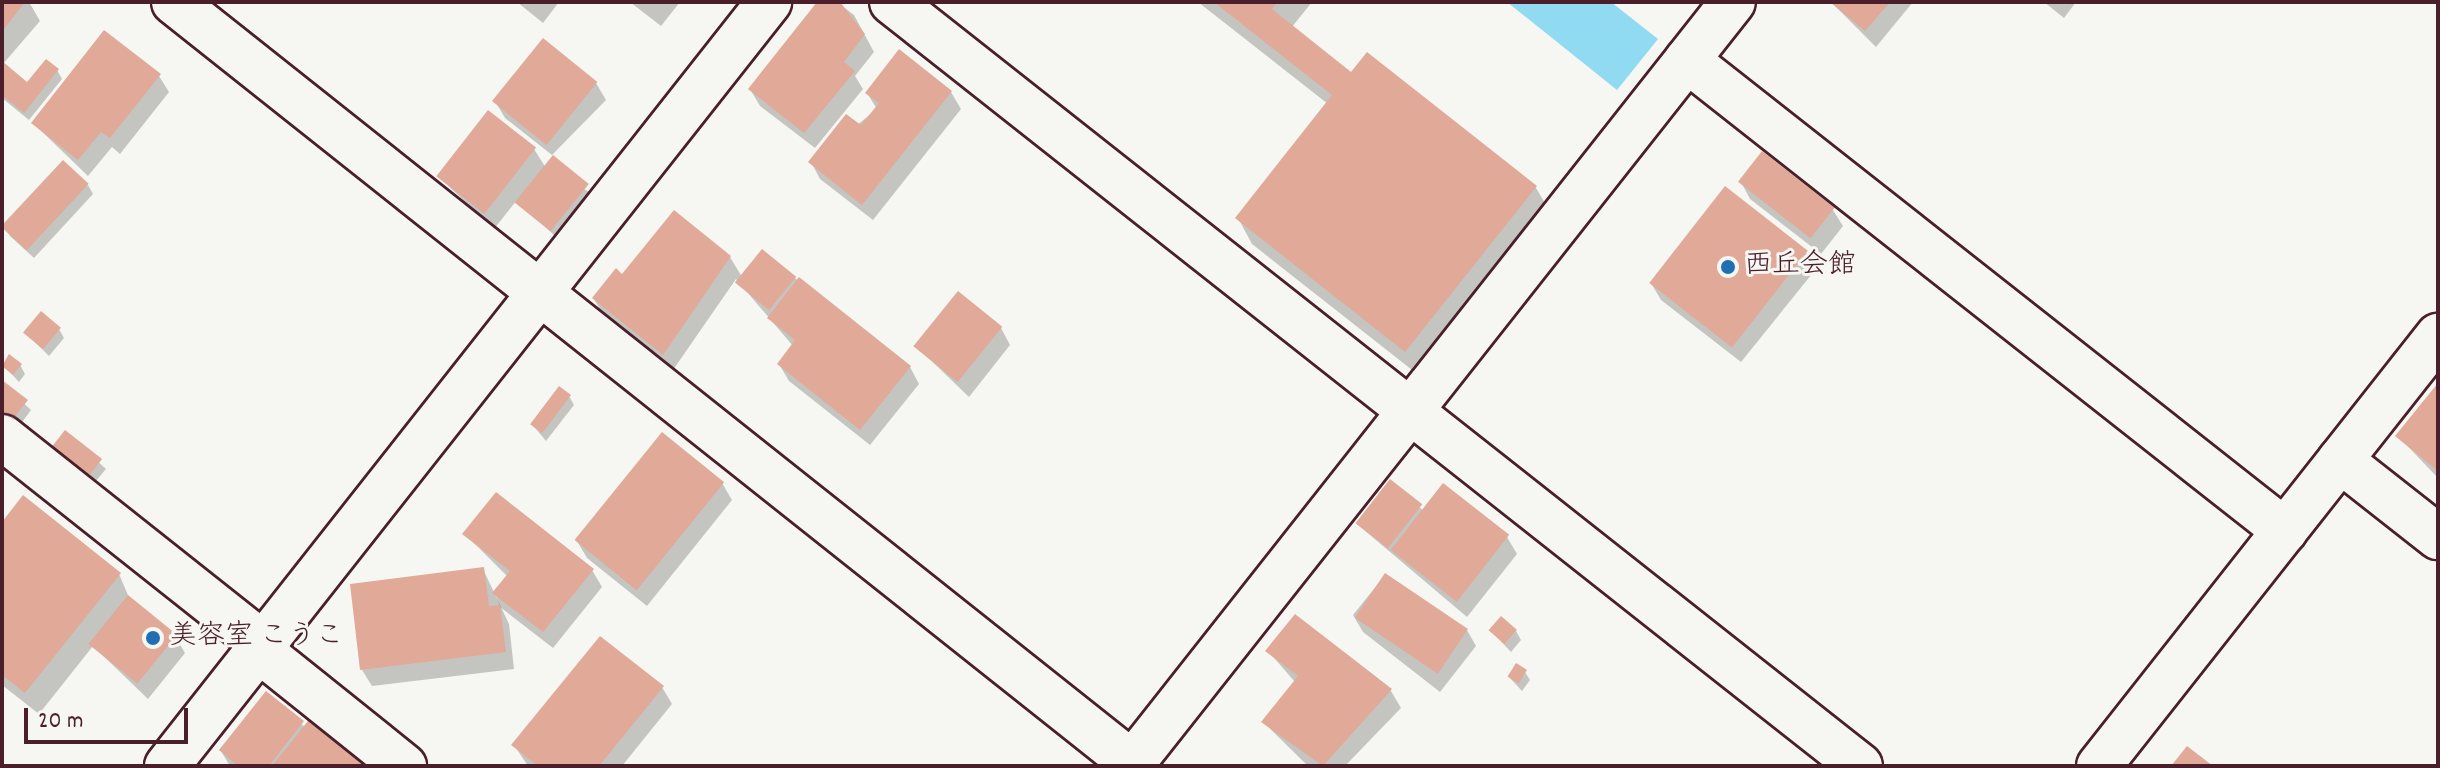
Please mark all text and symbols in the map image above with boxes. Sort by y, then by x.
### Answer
place label: 西丘会館 [1744,250,1856,284]
marker: 西丘会館 [1719,258,1737,276]
place label: 美容室 こうこ [169,621,343,655]
marker: 美容室 こうこ [144,629,162,647]
scale bar [28,692,192,742]
text: 20 m [38,705,84,739]

